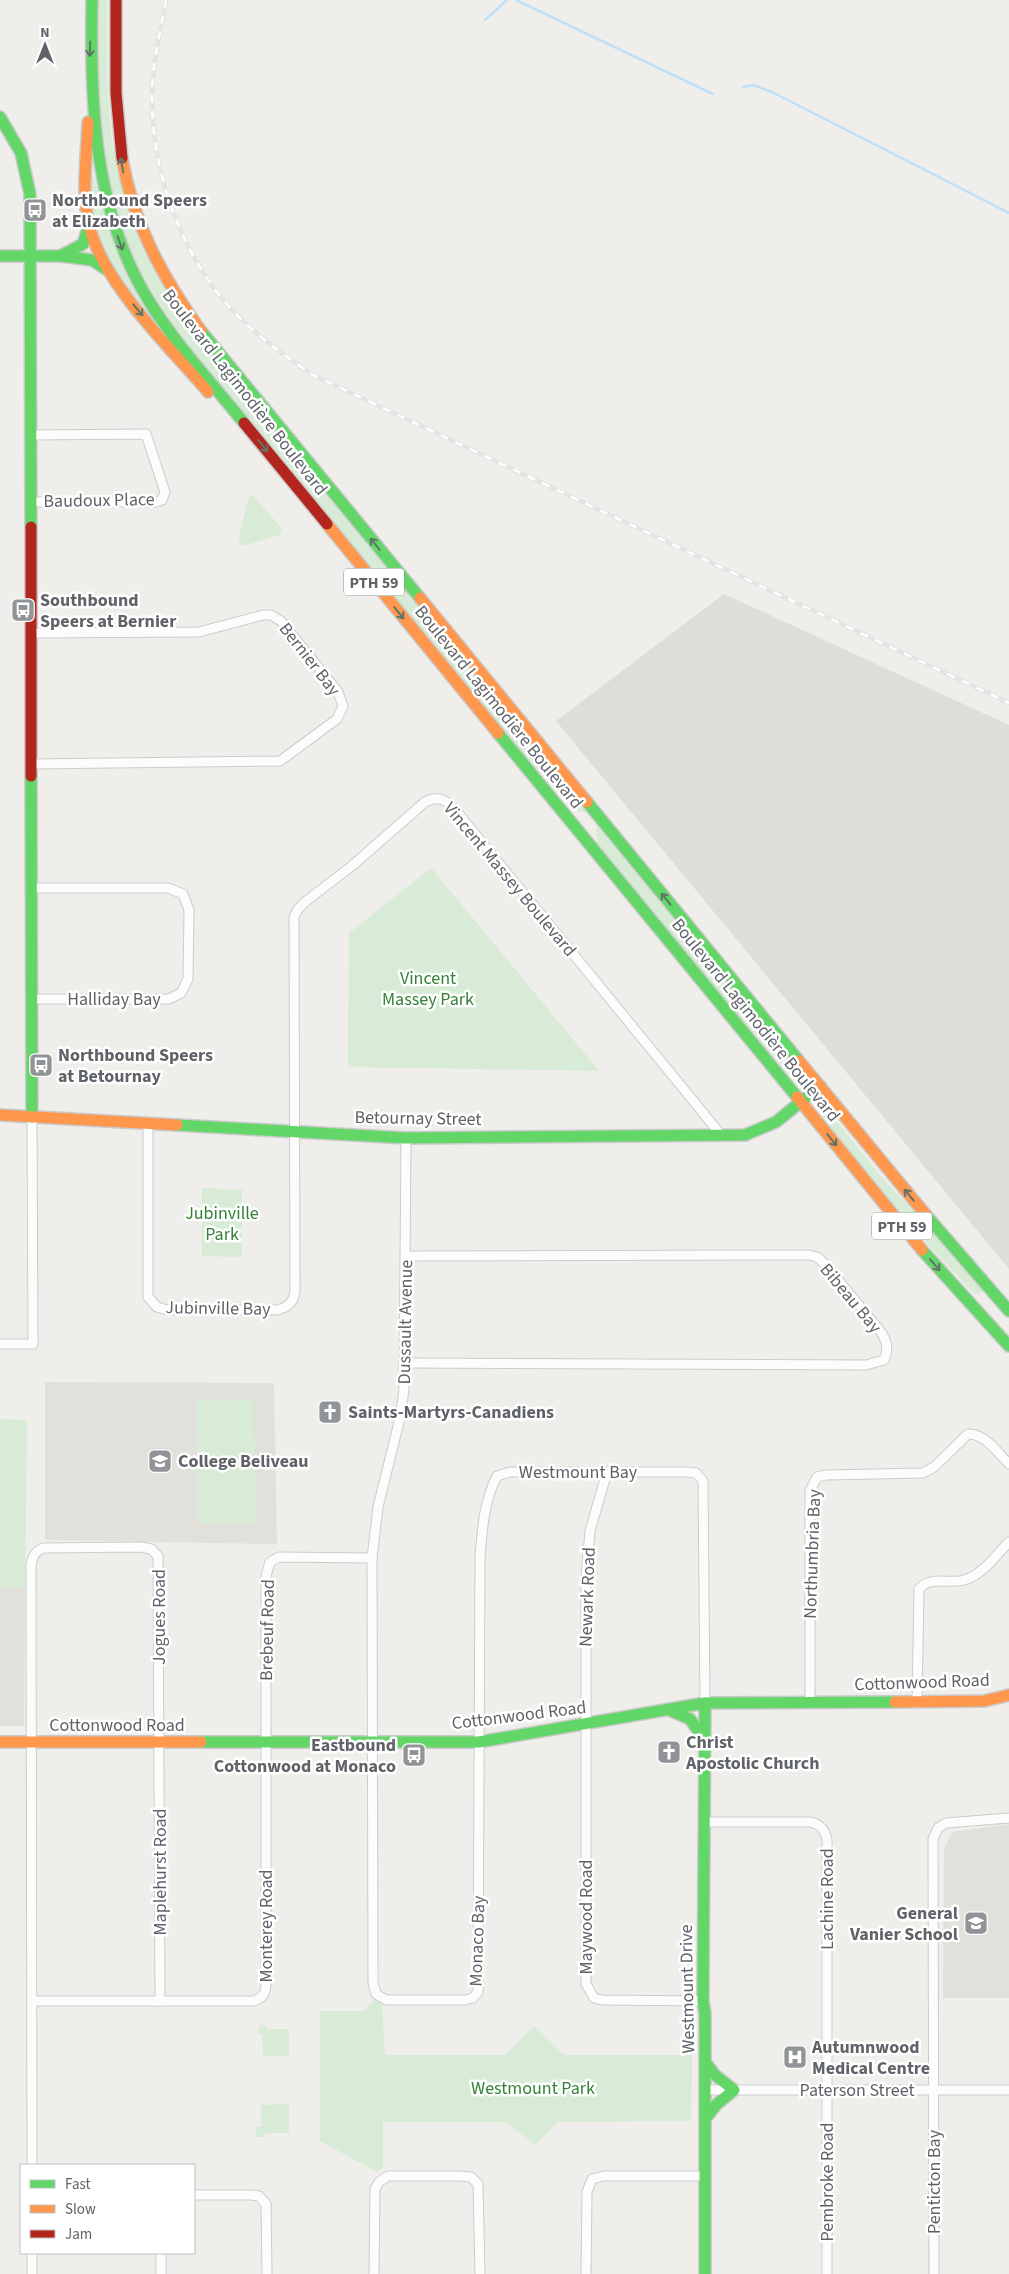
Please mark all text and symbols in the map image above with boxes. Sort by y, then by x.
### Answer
north arrow [20,20,70,70]
text: N [40,23,50,43]
one-way arrow [86,40,95,56]
one-way arrow [117,158,127,174]
place label: Northbound Speers at Elizabeth [52,188,207,234]
bus stop icon: Northbound Speers at Elizabeth [22,197,48,223]
one-way arrow [116,234,125,250]
street label: Boulevard Lagimodière Boulevard [156,284,333,501]
one-way arrow [132,303,143,316]
one-way arrow [257,440,268,453]
street label: Baudoux Place [43,487,155,514]
one-way arrow [369,537,380,550]
road number: PTH 59 [344,568,404,596]
place label: Southbound Speers at Bernier [40,588,177,634]
bus stop icon: Southbound Speers at Bernier [10,597,36,623]
street label: Boulevard Lagimodière Boulevard [409,600,589,814]
one-way arrow [394,606,405,619]
street label: Bernier Bay [273,617,347,702]
street label: Vincent Massey Boulevard [437,797,582,962]
one-way arrow [661,893,672,906]
street label: Boulevard Lagimodière Boulevard [666,913,846,1127]
park label: Vincent Massey Park [382,966,474,1012]
street label: Halliday Bay [67,987,161,1012]
place label: Northbound Speers at Betournay [58,1043,213,1089]
bus stop icon: Northbound Speers at Betournay [28,1052,54,1078]
street label: Betournay Street [354,1105,482,1132]
one-way arrow [826,1133,837,1146]
one-way arrow [903,1188,914,1201]
park label: Jubinville Park [185,1201,259,1247]
road number: PTH 59 [872,1212,932,1240]
street label: Bibeau Bay [814,1258,888,1339]
one-way arrow [929,1258,940,1271]
street label: Dussault Avenue [392,1259,419,1384]
street label: Jubinville Bay [165,1295,271,1322]
church icon: Saints-Martyrs-Canadiens [317,1399,343,1425]
place label: Saints-Martyrs-Canadiens [348,1400,554,1425]
school or university icon: College Beliveau [147,1448,173,1474]
place label: College Beliveau [178,1449,309,1474]
street label: Westmount Bay [519,1460,638,1485]
street label: Northumbria Bay [798,1488,827,1619]
street label: Newark Road [573,1547,602,1647]
street label: Jogues Road [147,1569,172,1665]
street label: Brebeuf Road [254,1579,281,1681]
street label: Cottonwood Road [854,1668,990,1697]
street label: Cottonwood Road [450,1695,588,1736]
street label: Cottonwood Road [49,1713,185,1738]
place label: Christ Apostolic Church [685,1730,820,1776]
place label: Eastbound Cottonwood at Monaco [214,1733,396,1779]
church icon: Christ Apostolic Church [656,1739,682,1765]
bus stop icon: Eastbound Cottonwood at Monaco [401,1742,427,1768]
street label: Maplehurst Road [148,1809,173,1935]
street label: Lachine Road [815,1848,840,1950]
street label: Maywood Road [574,1859,599,1975]
street label: Monterey Road [254,1869,279,1983]
street label: Monaco Bay [463,1895,492,1987]
place label: General Vanier School [849,1901,958,1947]
school or university icon: General Vanier School [963,1910,989,1936]
street label: Westmount Drive [674,1924,701,2054]
place label: Autumnwood Medical Centre [811,2035,930,2081]
hospital icon: Autumnwood Medical Centre [782,2044,808,2070]
park label: Westmount Park [471,2076,595,2101]
street label: Paterson Street [799,2078,915,2103]
street label: Pembroke Road [815,2122,840,2242]
street label: Penticton Bay [922,2129,947,2234]
legend [20,2164,195,2254]
text: Fast [65,2174,91,2195]
text: Slow [65,2199,96,2220]
text: Jam [65,2224,92,2245]

